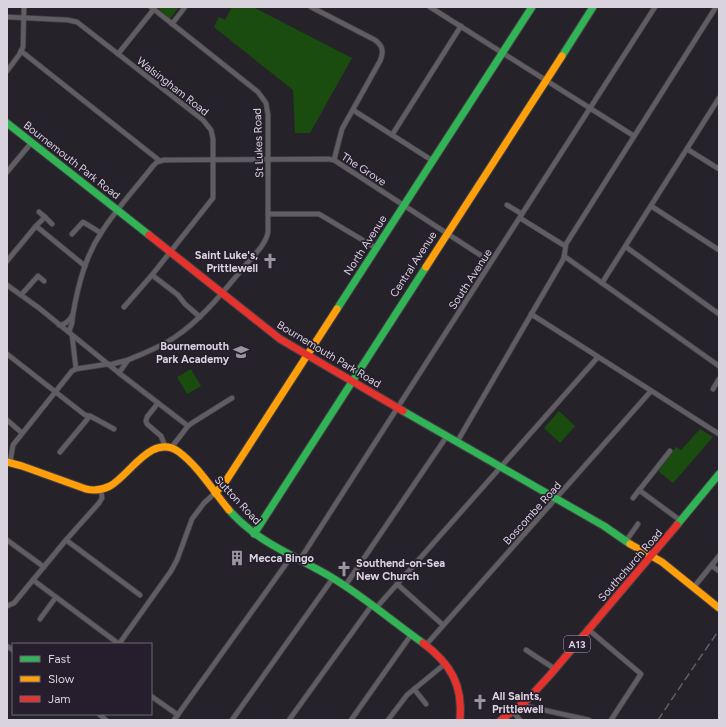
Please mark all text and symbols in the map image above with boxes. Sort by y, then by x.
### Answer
street label: Walsingham Road [134,54,211,118]
street label: St Lukes Road [251,108,266,178]
street label: Bournemouth Park Road [21,119,123,202]
street label: The Grove [339,150,389,189]
street label: North Avenue [341,213,390,278]
street label: Central Avenue [387,229,440,300]
street label: South Avenue [446,247,495,312]
place label: Saint Luke's, Prittlewell [195,249,258,275]
church icon: Saint Luke's, Prittlewell [261,252,279,270]
street label: Bournemouth Park Road [274,318,383,391]
place label: Bournemouth Park Academy [156,340,230,366]
school or university icon: Bournemouth Park Academy [232,343,250,361]
street label: Sutton Road [212,473,263,527]
street label: Boscombe Road [501,479,564,548]
street label: Southchurch Road [595,526,665,604]
building icon: Mecca Bingo [228,549,246,567]
place label: Mecca Bingo [249,552,314,565]
place label: Southend-on-Sea New Church [356,557,445,583]
church icon: Southend-on-Sea New Church [335,560,353,578]
road number: A13 [564,636,590,652]
legend [12,643,152,715]
text: Fast [48,652,71,666]
text: Slow [48,672,75,686]
place label: All Saints, Prittlewell [492,690,544,716]
text: Jam [48,692,71,706]
church icon: All Saints, Prittlewell [471,693,489,711]

